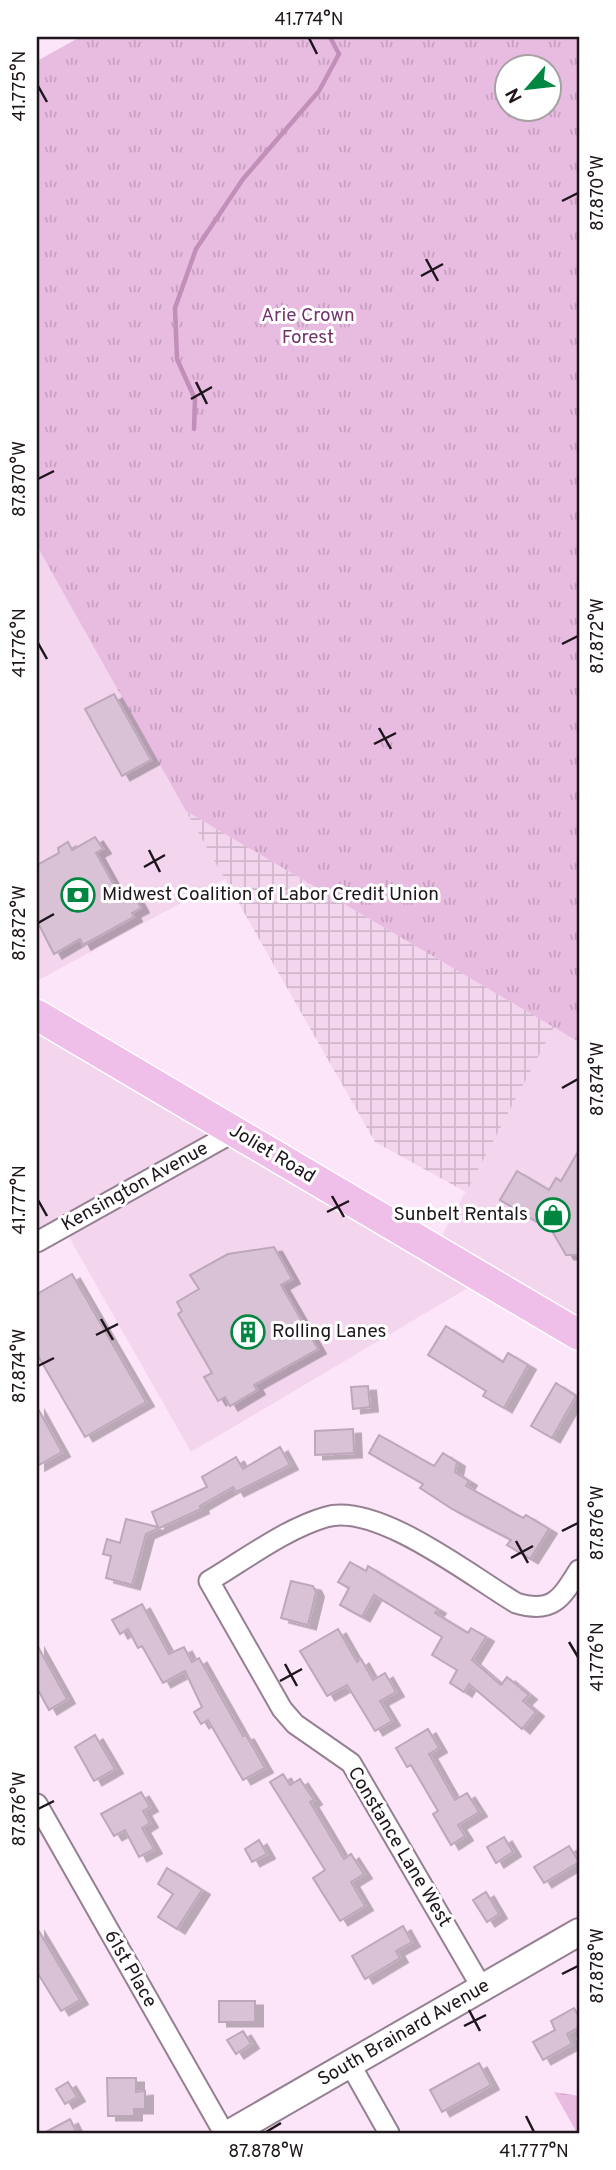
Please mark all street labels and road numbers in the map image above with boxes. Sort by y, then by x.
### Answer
street label: Joliet Road [224,1119,320,1189]
street label: Kensington Avenue [57,1137,213,1237]
street label: Constance Lane West [342,1763,456,1931]
street label: 61st Place [98,1926,162,2012]
street label: South Brainard Avenue [314,1974,494,2092]

